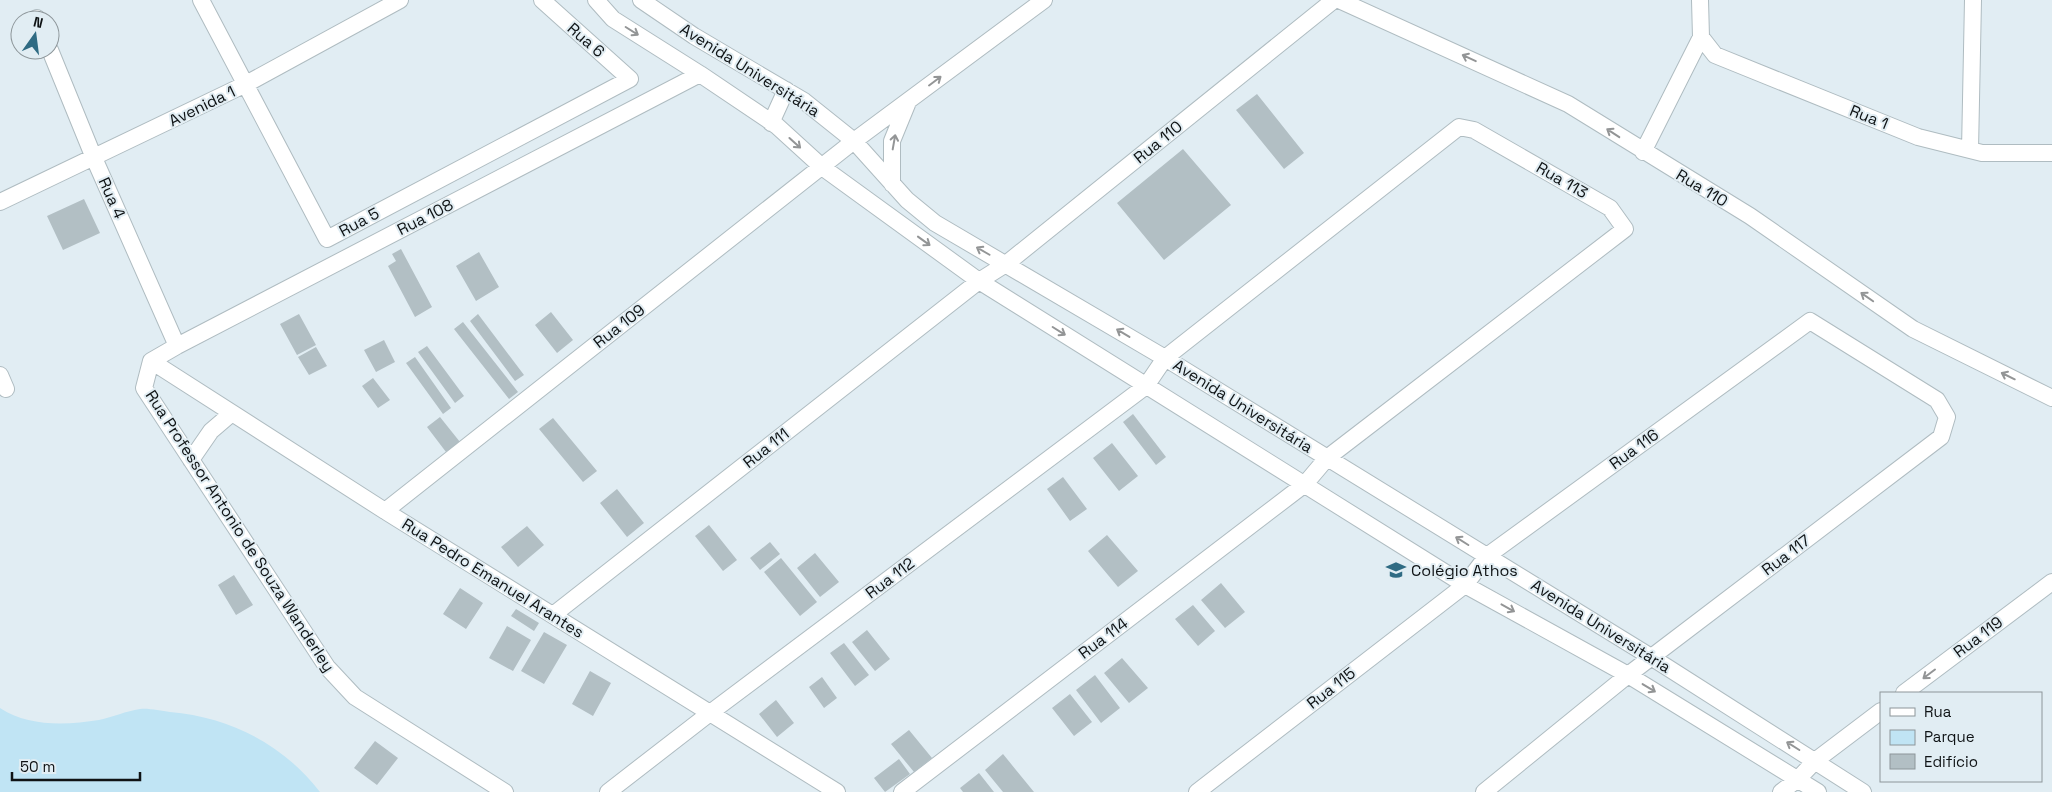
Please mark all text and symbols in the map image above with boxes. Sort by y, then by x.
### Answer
north arrow [10,10,60,60]
text: N [31,13,45,32]
street label: Rua 6 [563,18,609,62]
street label: Avenida Universitária [676,18,824,122]
one-way arrow [625,27,639,37]
one-way arrow [1462,53,1477,63]
one-way arrow [928,76,942,86]
street label: Avenida 1 [165,81,239,131]
street label: Rua 1 [1847,100,1891,134]
street label: Rua 110 [1129,116,1187,168]
one-way arrow [1606,128,1620,138]
one-way arrow [889,134,899,150]
one-way arrow [789,137,802,148]
street label: Rua 113 [1532,157,1592,203]
street label: Rua 110 [1672,164,1732,212]
street label: Rua 4 [94,174,130,222]
street label: Rua 108 [393,194,457,240]
street label: Rua 5 [335,203,383,241]
one-way arrow [917,236,931,246]
one-way arrow [977,245,991,255]
one-way arrow [1860,292,1874,302]
street label: Rua 109 [589,299,649,353]
one-way arrow [1052,327,1066,337]
one-way arrow [1117,328,1131,338]
street label: Avenida Universitária [1169,354,1317,458]
one-way arrow [2001,371,2016,380]
street label: Rua Professor Antonio de Souza Wanderley [141,386,339,676]
street label: Rua 111 [739,423,793,473]
street label: Rua 116 [1605,424,1663,474]
street label: Rua Pedro Emanuel Arantes [398,513,588,643]
street label: Rua 117 [1757,530,1815,580]
one-way arrow [1455,535,1469,545]
street label: Rua 112 [861,553,919,603]
school or university icon: Colégio Athos [1385,559,1407,581]
place label: Colégio Athos [1411,560,1518,581]
street label: Avenida Universitária [1527,574,1675,678]
one-way arrow [1500,604,1514,614]
street label: Rua 119 [1949,612,2007,662]
street label: Rua 114 [1074,613,1132,663]
street label: Rua 115 [1302,662,1360,714]
one-way arrow [1923,669,1936,680]
one-way arrow [1642,683,1656,693]
legend [1880,692,2042,782]
text: Rua [1924,702,1952,721]
text: Parque [1924,727,1975,746]
one-way arrow [1786,741,1800,751]
scale bar [12,750,140,782]
text: Edifício [1924,752,1978,771]
text: 50 m [20,757,55,776]

